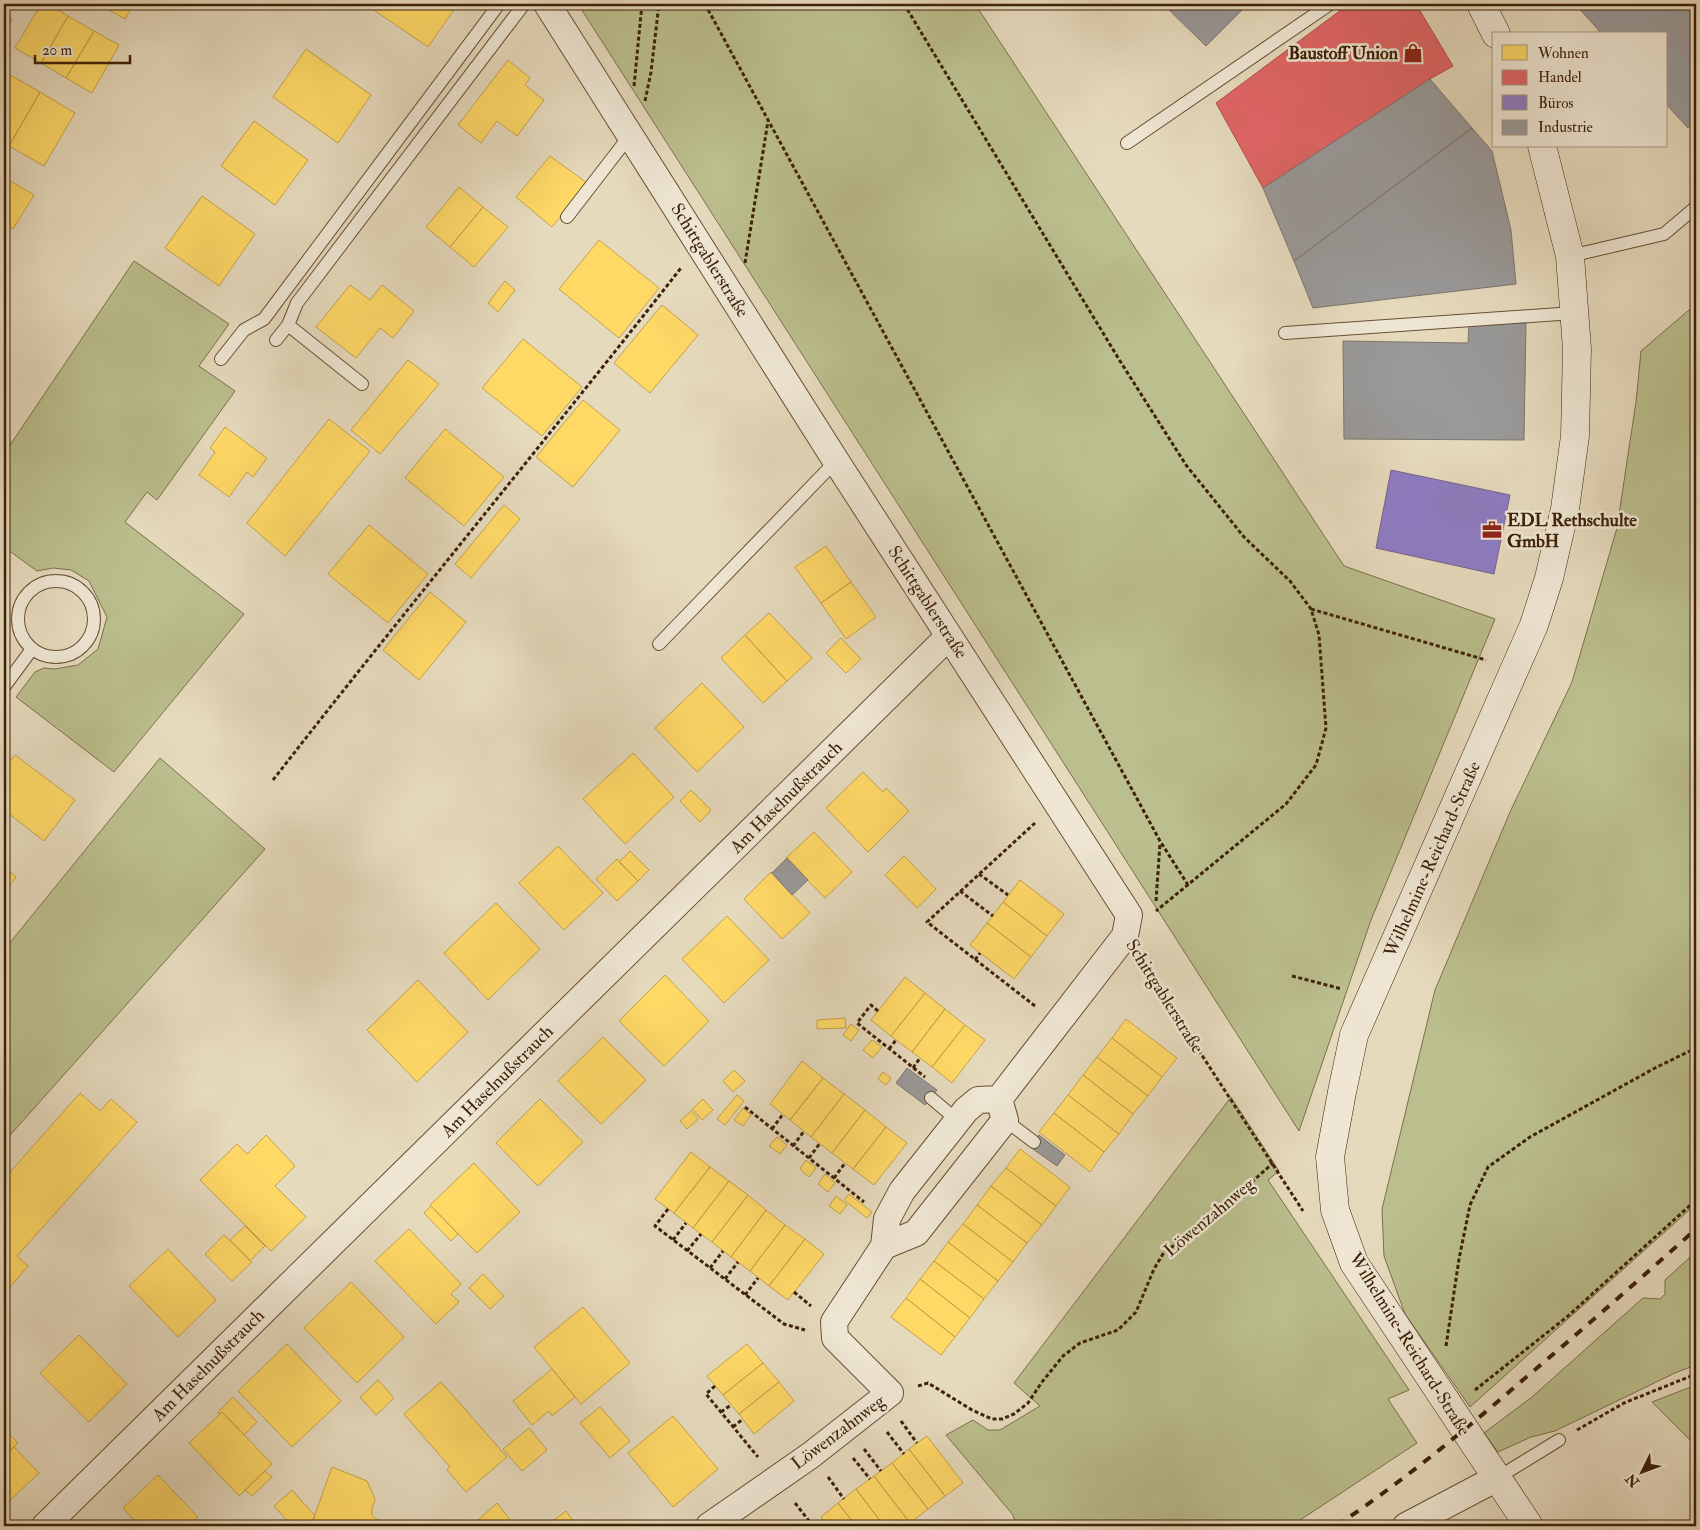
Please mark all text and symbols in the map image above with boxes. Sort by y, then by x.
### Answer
scale bar [35,32,130,64]
legend [1492,32,1668,148]
text: 20 m [42,41,72,60]
place label: Baustoff Union [1288,42,1399,65]
shop icon: Baustoff Union [1402,42,1424,64]
text: Wohnen [1537,44,1589,63]
text: Handel [1538,68,1582,87]
text: Büros [1538,94,1574,113]
text: Industrie [1538,118,1593,137]
street label: Schittgablerstraße [665,199,754,322]
place label: EDL Rethschulte GmbH [1507,509,1637,553]
office icon: EDL Rethschulte GmbH [1481,519,1503,541]
street label: Schittgablerstraße [882,541,973,664]
street label: Am Haselnußstrauch [724,736,848,859]
street label: Wilhelmine-Reichard-Straße [1378,757,1486,962]
street label: Schittgablerstraße [1120,935,1209,1058]
street label: Am Haselnußstrauch [435,1020,559,1143]
street label: Löwenzahnweg [1159,1172,1260,1262]
street label: Wilhelmine-Reichard-Straße [1343,1248,1476,1441]
street label: Am Haselnußstrauch [146,1304,270,1427]
street label: Löwenzahnweg [787,1389,891,1475]
north arrow [1618,1448,1668,1498]
text: N [1622,1470,1644,1491]

